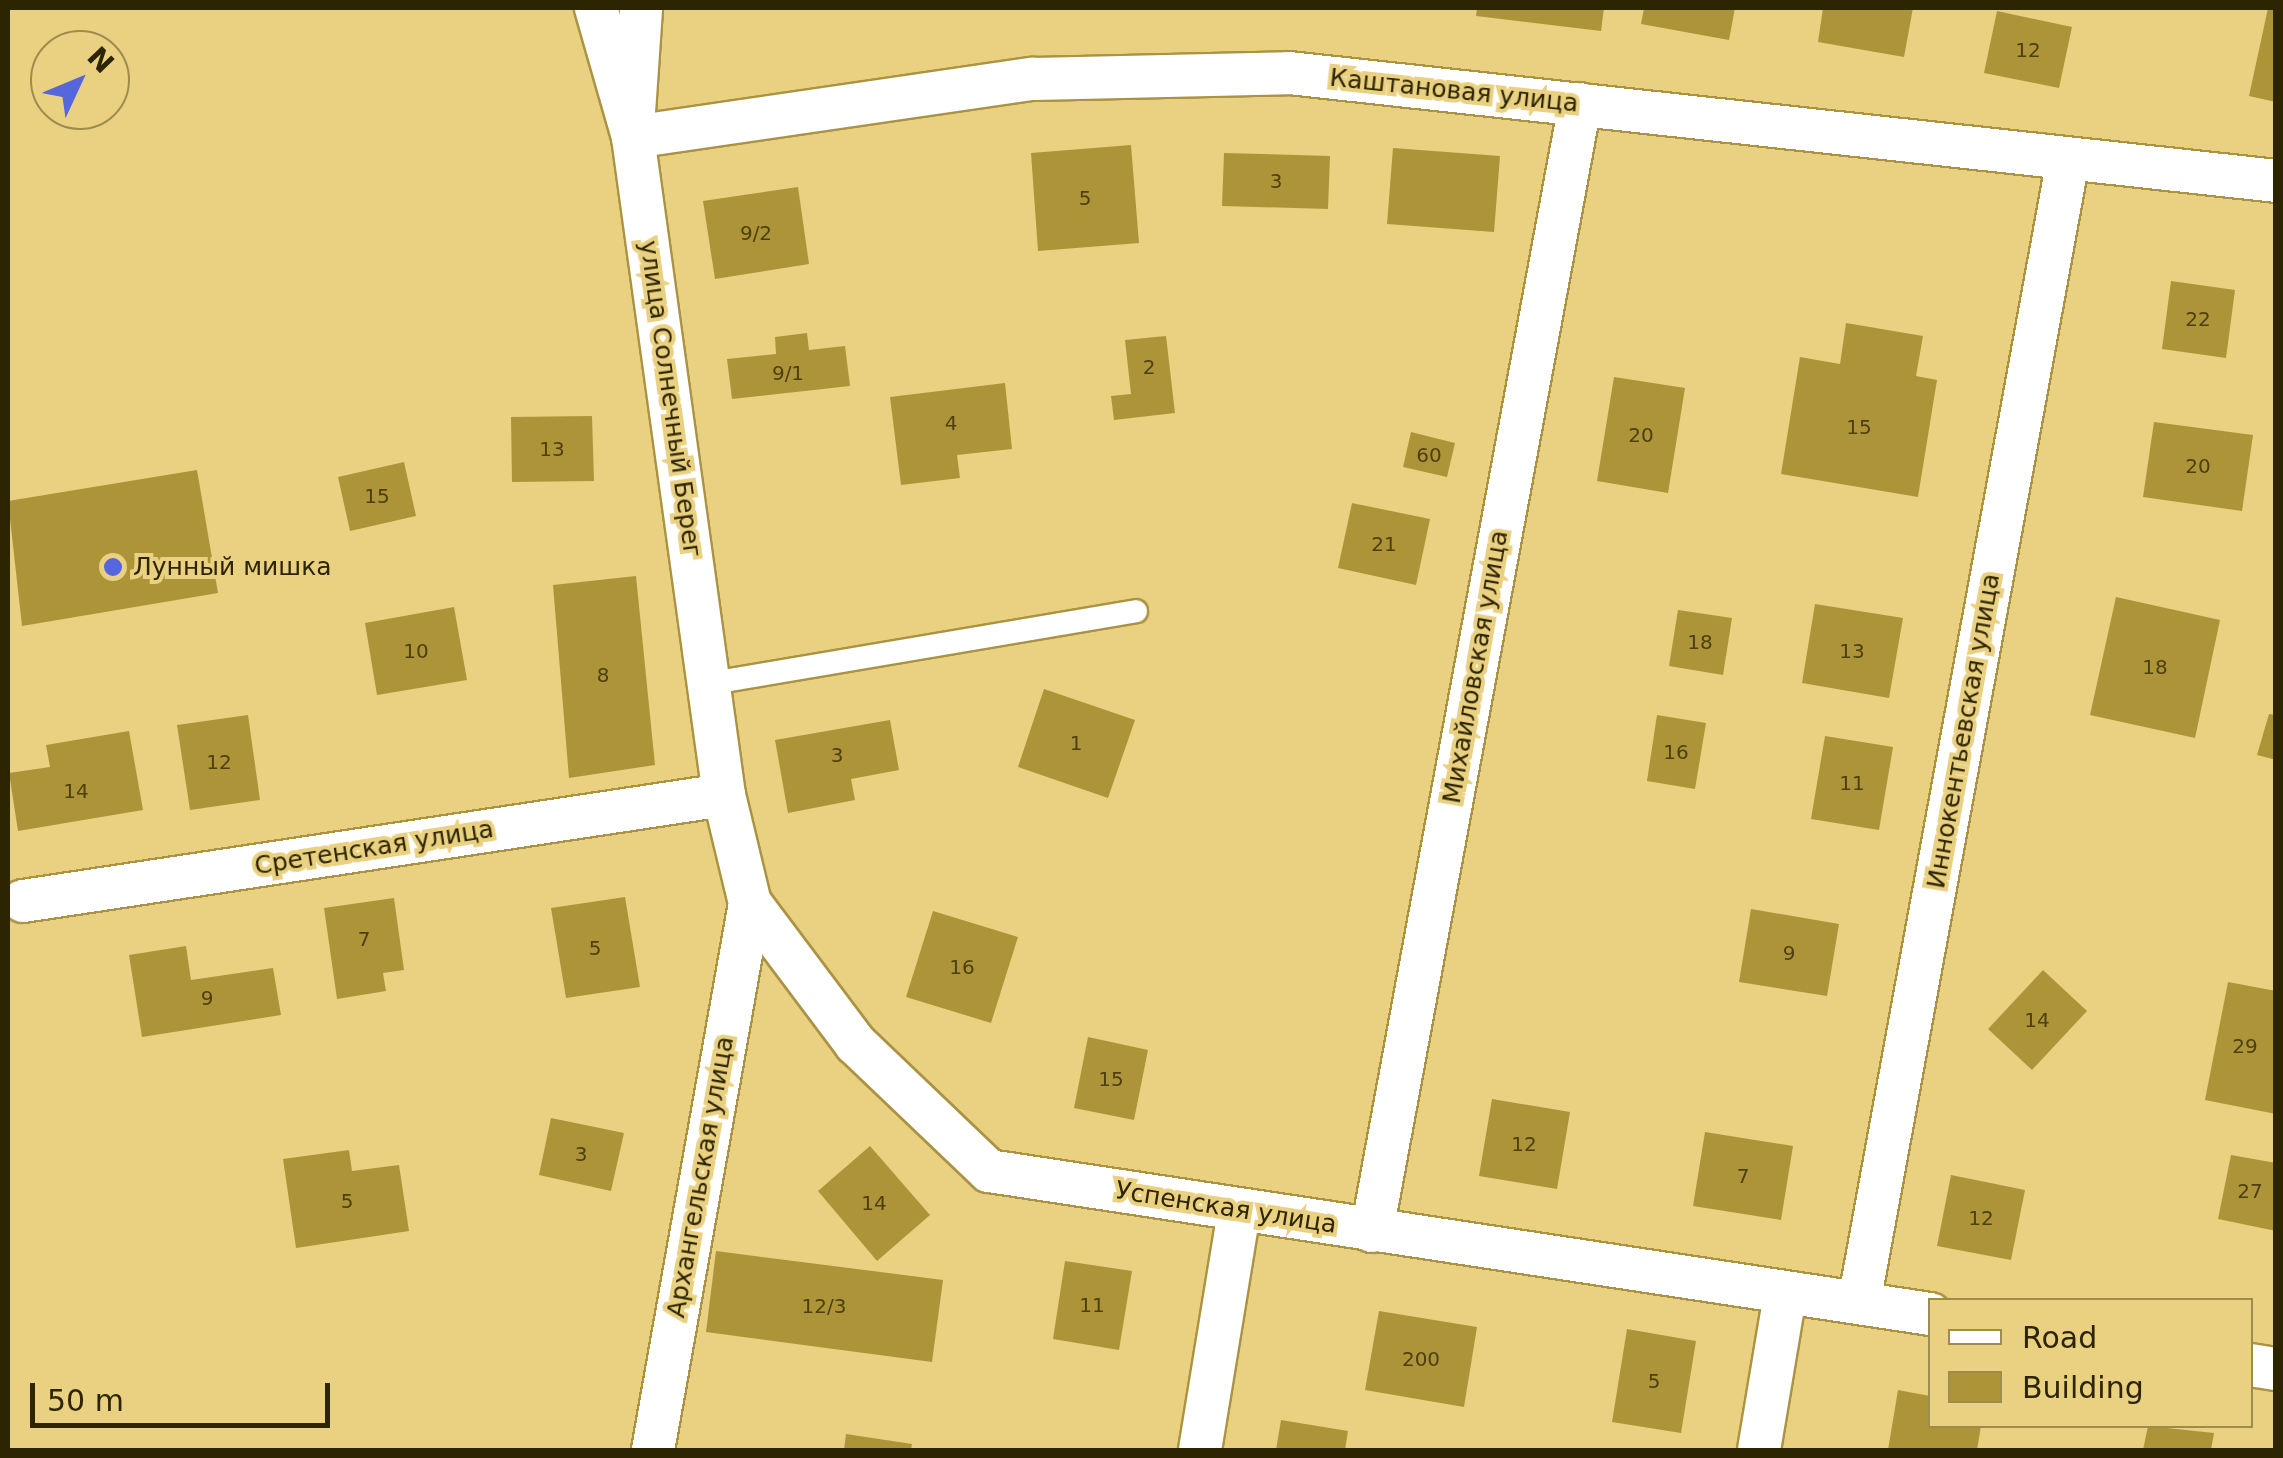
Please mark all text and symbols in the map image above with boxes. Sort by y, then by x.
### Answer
north arrow [30,30,130,130]
house number: 12 [2015,38,2041,62]
text: N [80,40,121,80]
street label: Каштановая улица [1328,63,1580,119]
house number: 3 [1270,169,1282,193]
house number: 5 [1079,186,1091,210]
house number: 9/2 [740,221,772,245]
street label: улица Солнечный Берег [633,239,707,559]
house number: 22 [2185,307,2211,331]
house number: 2 [1143,355,1155,379]
house number: 9/1 [772,361,804,385]
house number: 4 [945,411,957,435]
house number: 15 [1846,415,1872,439]
house number: 20 [1628,423,1654,447]
house number: 13 [539,437,565,461]
house number: 60 [1416,443,1442,467]
house number: 20 [2185,454,2211,478]
house number: 15 [364,484,390,508]
street label: Михайловская улица [1437,528,1515,806]
house number: 21 [1371,532,1397,556]
place label: Лунный мишка [133,552,332,582]
marker: Лунный мишка [102,556,124,578]
street label: Иннокентьевская улица [1921,571,2007,891]
house number: 18 [1687,630,1713,654]
house number: 10 [403,639,429,663]
house number: 13 [1839,639,1865,663]
house number: 18 [2142,655,2168,679]
house number: 8 [597,663,609,687]
house number: 1 [1070,731,1082,755]
house number: 16 [1663,740,1689,764]
house number: 3 [831,743,843,767]
house number: 12 [206,750,232,774]
house number: 11 [1839,771,1865,795]
house number: 14 [63,779,89,803]
street label: Сретенская улица [252,814,496,882]
house number: 7 [358,927,370,951]
house number: 5 [589,936,601,960]
house number: 9 [1783,941,1795,965]
house number: 16 [949,955,975,979]
house number: 9 [201,986,213,1010]
house number: 14 [2024,1008,2050,1032]
street label: Архангельская улица [661,1034,741,1320]
house number: 29 [2232,1034,2258,1058]
house number: 15 [1098,1067,1124,1091]
house number: 12 [1511,1132,1537,1156]
house number: 3 [575,1142,587,1166]
house number: 7 [1737,1164,1749,1188]
street label: Успенская улица [1113,1176,1339,1240]
house number: 27 [2237,1179,2263,1203]
house number: 5 [341,1189,353,1213]
house number: 14 [861,1191,887,1215]
house number: 12 [1968,1206,1994,1230]
house number: 11 [1079,1293,1105,1317]
house number: 12/3 [802,1294,846,1318]
legend [1928,1298,2253,1428]
text: Road [2022,1320,2097,1355]
house number: 200 [1402,1347,1440,1371]
scale bar [35,1363,335,1425]
house number: 5 [1648,1369,1660,1393]
text: Building [2022,1370,2144,1405]
text: 50 m [47,1383,124,1418]

